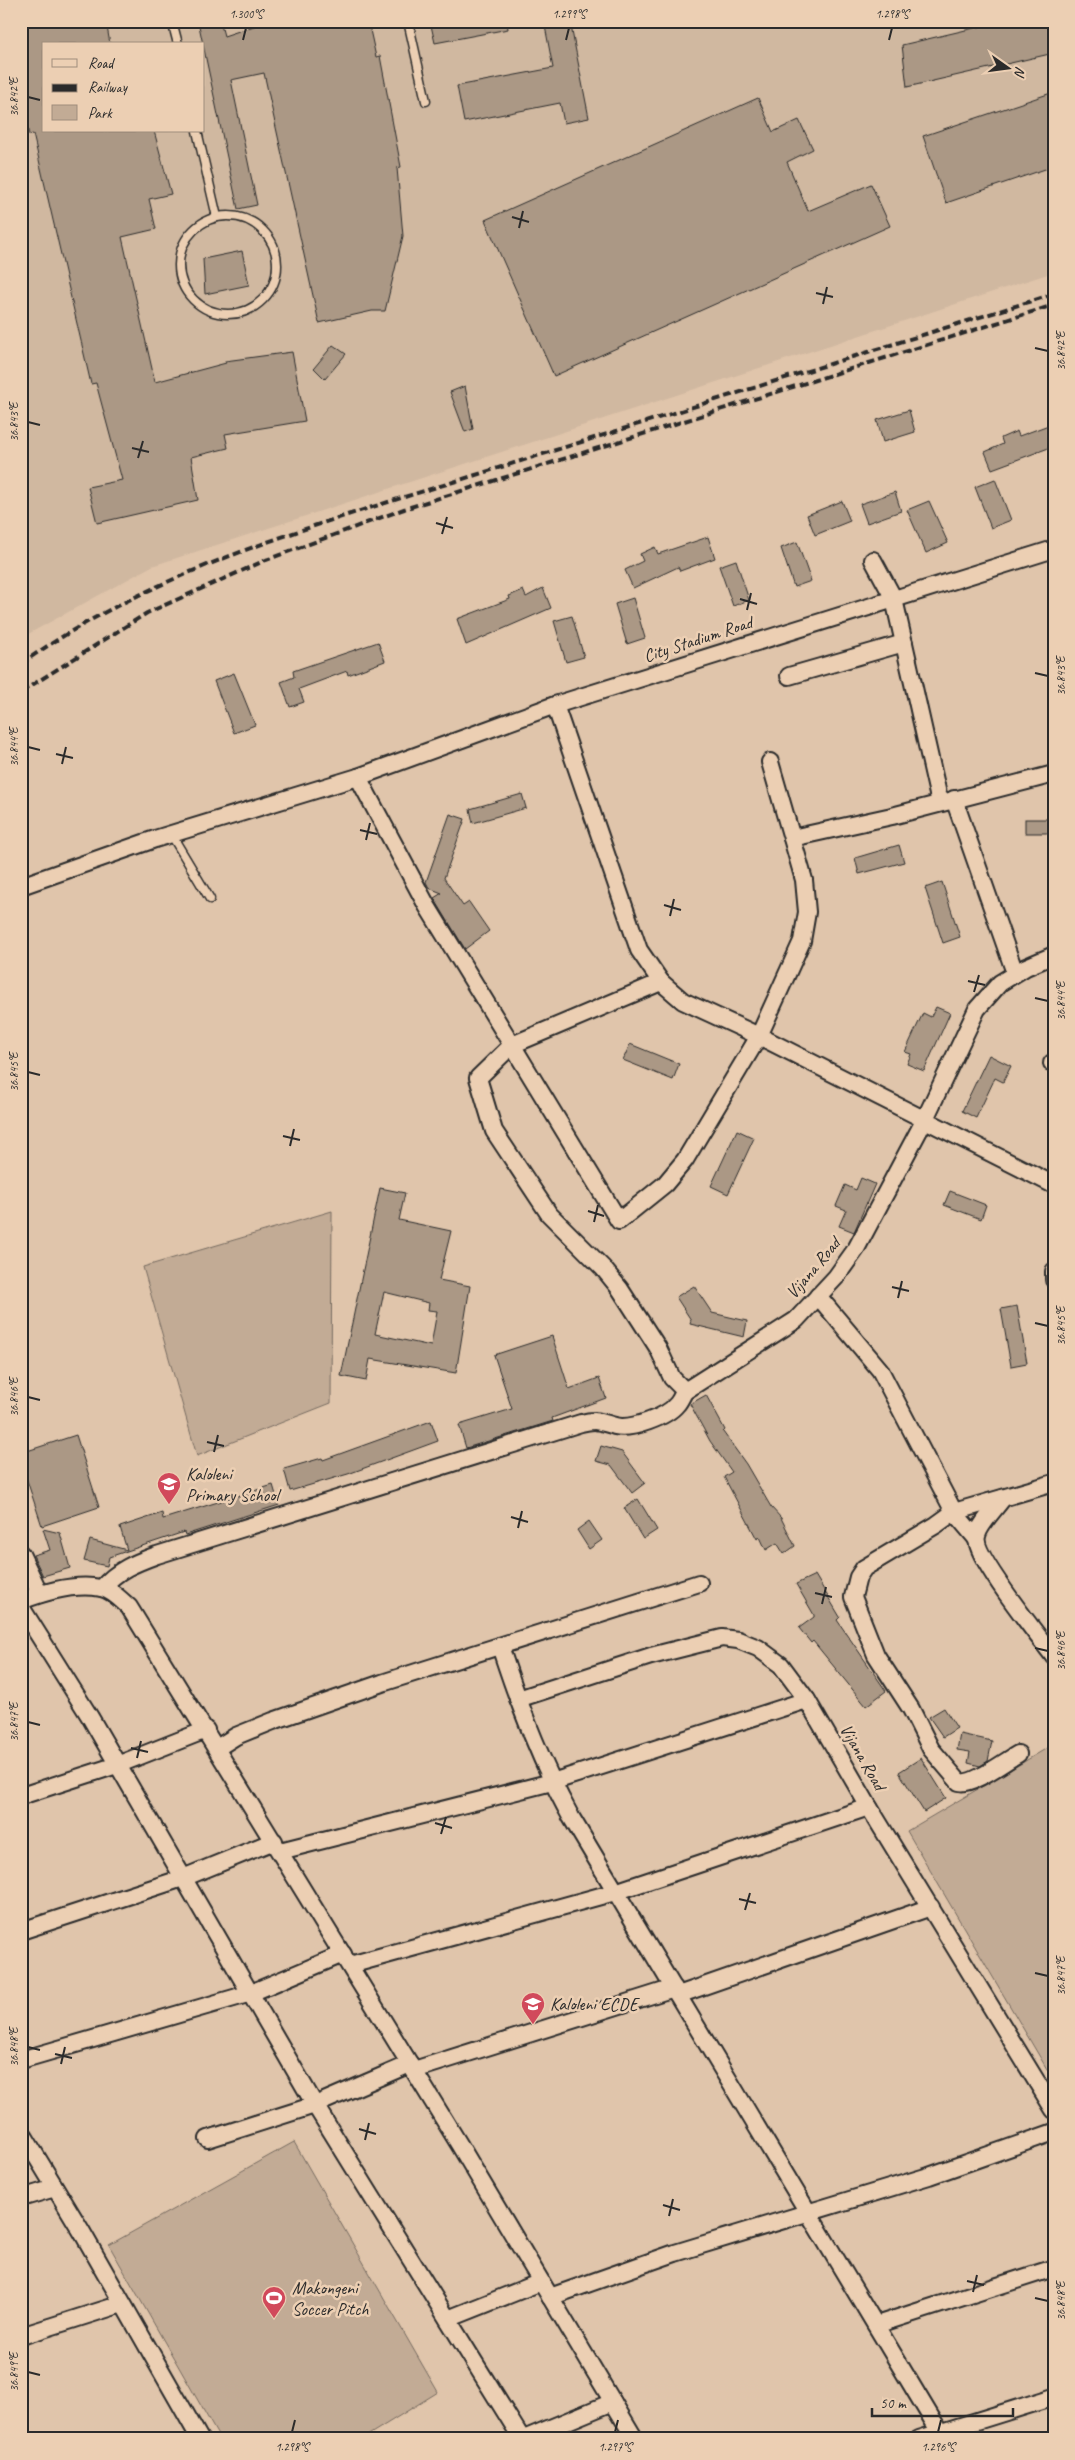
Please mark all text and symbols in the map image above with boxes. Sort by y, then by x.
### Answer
text: 1.300°S [229,6,265,22]
text: 1.299°S [552,6,588,22]
text: 1.298°S [875,6,911,22]
legend [42,42,205,132]
north arrow [982,42,1032,92]
text: Road [88,54,115,73]
text: N [1010,65,1029,80]
text: 36.842°E [6,76,22,117]
text: Railway [88,78,129,97]
text: Park [88,104,113,123]
text: 36.842°E [1053,330,1069,371]
text: 36.843°E [6,401,22,442]
street label: City Stadium Road [641,610,758,667]
text: 36.843°E [1053,655,1069,696]
text: 36.844°E [6,726,22,767]
text: 36.844°E [1053,980,1069,1021]
text: 36.845°E [6,1051,22,1092]
street label: Vijana Road [781,1231,847,1303]
text: 36.845°E [1053,1305,1069,1346]
text: 36.846°E [6,1376,22,1417]
place label: Kaloleni Primary School [186,1463,281,1506]
school or university icon: Kaloleni Primary School [156,1471,182,1505]
text: 36.846°E [1053,1630,1069,1671]
text: 36.847°E [6,1701,22,1742]
street label: Vijana Road [835,1720,892,1797]
text: 36.847°E [1053,1955,1069,1996]
school or university icon: Kaloleni ECDE [520,1991,546,2025]
place label: Kaloleni ECDE [550,1993,640,2015]
text: 36.848°E [6,2026,22,2067]
place label: Makongeni Soccer Pitch [292,2277,369,2320]
text: 36.848°E [1053,2280,1069,2321]
sports icon: Makongeni Soccer Pitch [261,2285,287,2319]
text: 36.849°E [6,2351,22,2392]
scale bar [872,2385,1014,2417]
text: 50 m [880,2394,907,2413]
text: 1.298°S [275,2439,311,2455]
text: 1.297°S [598,2439,634,2455]
text: 1.296°S [921,2439,957,2455]

